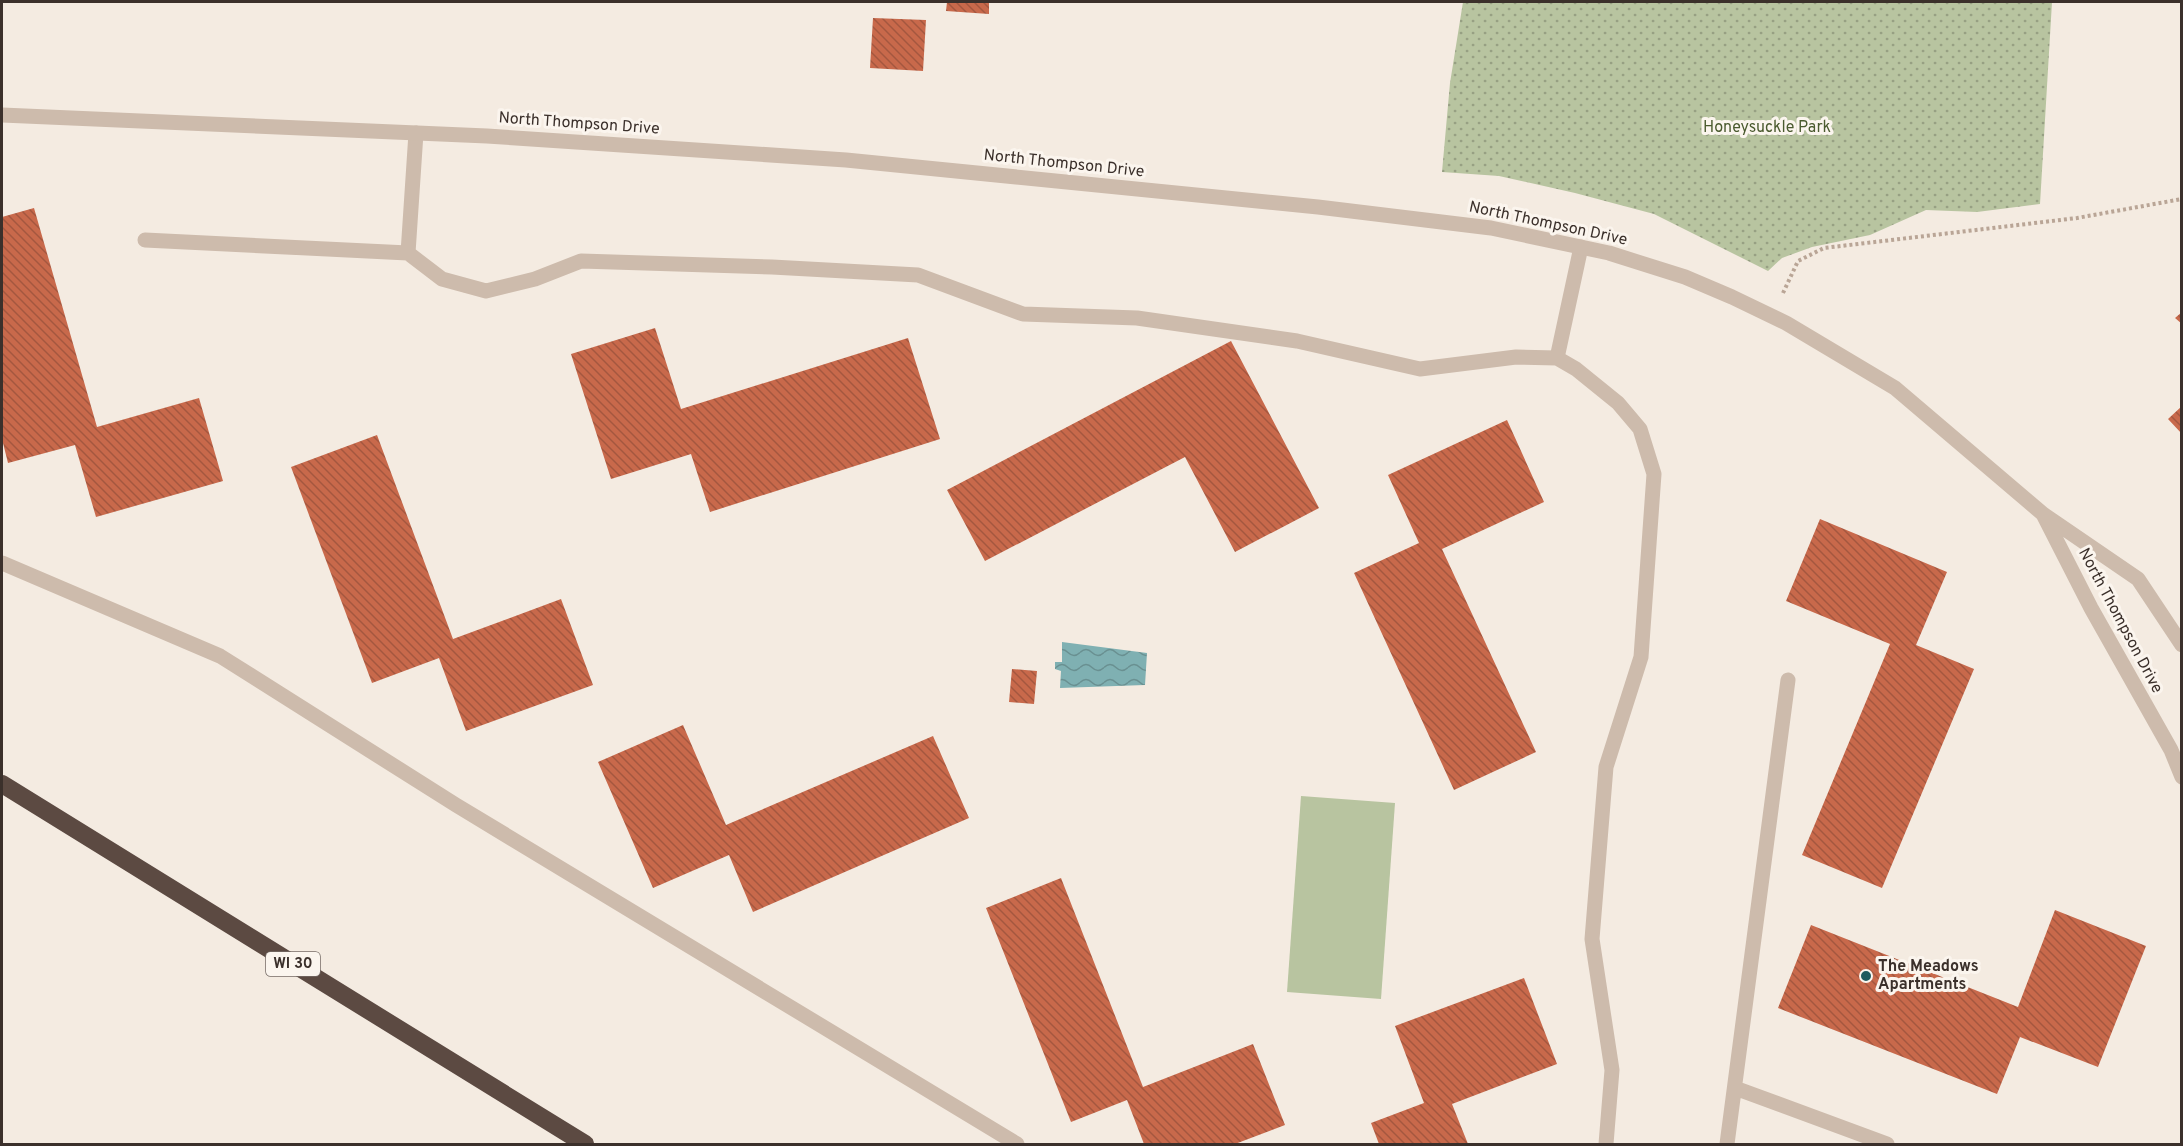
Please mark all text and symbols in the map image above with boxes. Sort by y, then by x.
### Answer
street label: North Thompson Drive [498,108,660,140]
park label: Honeysuckle Park [1703,118,1831,138]
street label: North Thompson Drive [983,146,1145,182]
street label: North Thompson Drive [1467,197,1629,251]
street label: North Thompson Drive [2073,545,2167,697]
road number: WI 30 [266,952,320,976]
place label: The Meadows Apartments [1878,957,1979,995]
marker: The Meadows Apartments [1859,969,1873,983]

